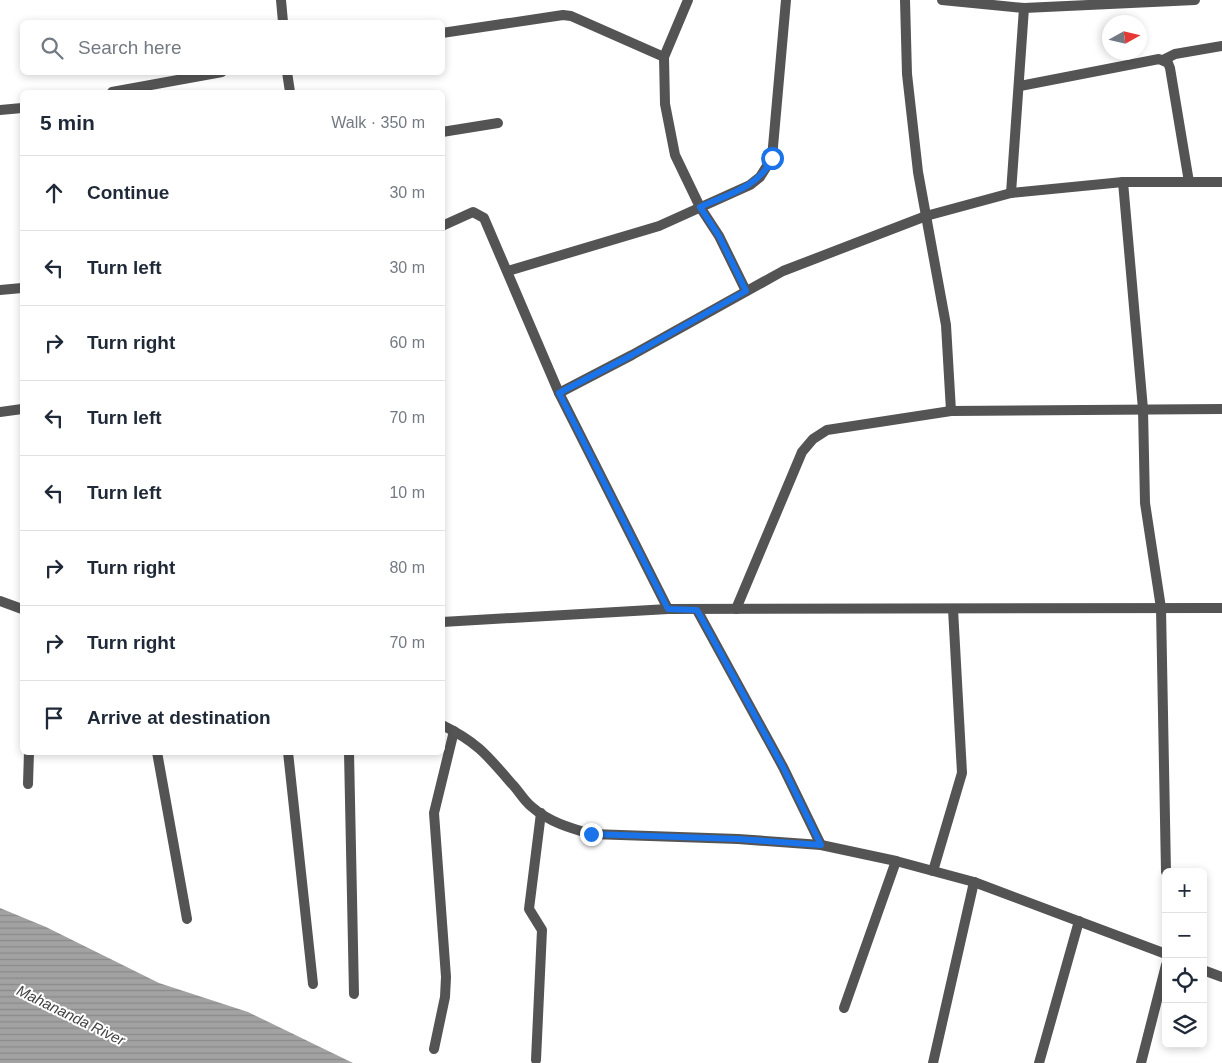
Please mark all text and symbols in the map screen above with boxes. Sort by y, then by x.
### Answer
north arrow [1102,15,1147,60]
search box [20,20,445,75]
icon: search [38,34,66,62]
text: Search here [78,37,182,58]
text: 5 min [40,111,95,134]
text: Walk · 350 m [331,114,425,131]
route start [761,147,784,170]
icon: ahead [40,179,68,207]
text: Continue [87,182,169,203]
text: 30 m [389,184,425,201]
icon: left [40,254,68,282]
text: Turn left [87,257,162,278]
text: 30 m [389,259,425,276]
icon: right [40,329,68,357]
text: Turn right [87,332,175,353]
text: 60 m [389,334,425,351]
icon: left [40,404,68,432]
text: Turn left [87,407,162,428]
text: 70 m [389,409,425,426]
icon: left [40,479,68,507]
text: Turn left [87,482,162,503]
text: 10 m [389,484,425,501]
icon: right [40,554,68,582]
text: Turn right [87,557,175,578]
text: 80 m [389,559,425,576]
icon: right [40,629,68,657]
text: Turn right [87,632,175,653]
text: 70 m [389,634,425,651]
icon: arrive [40,704,68,732]
text: Arrive at destination [87,707,271,728]
route end [580,823,603,846]
map controls [1162,868,1207,1048]
button: + [1162,868,1207,913]
button: − [1162,913,1207,958]
button: locate [1162,958,1207,1003]
water label: Mahananda River [14,981,129,1049]
button: layers [1162,1003,1207,1048]

